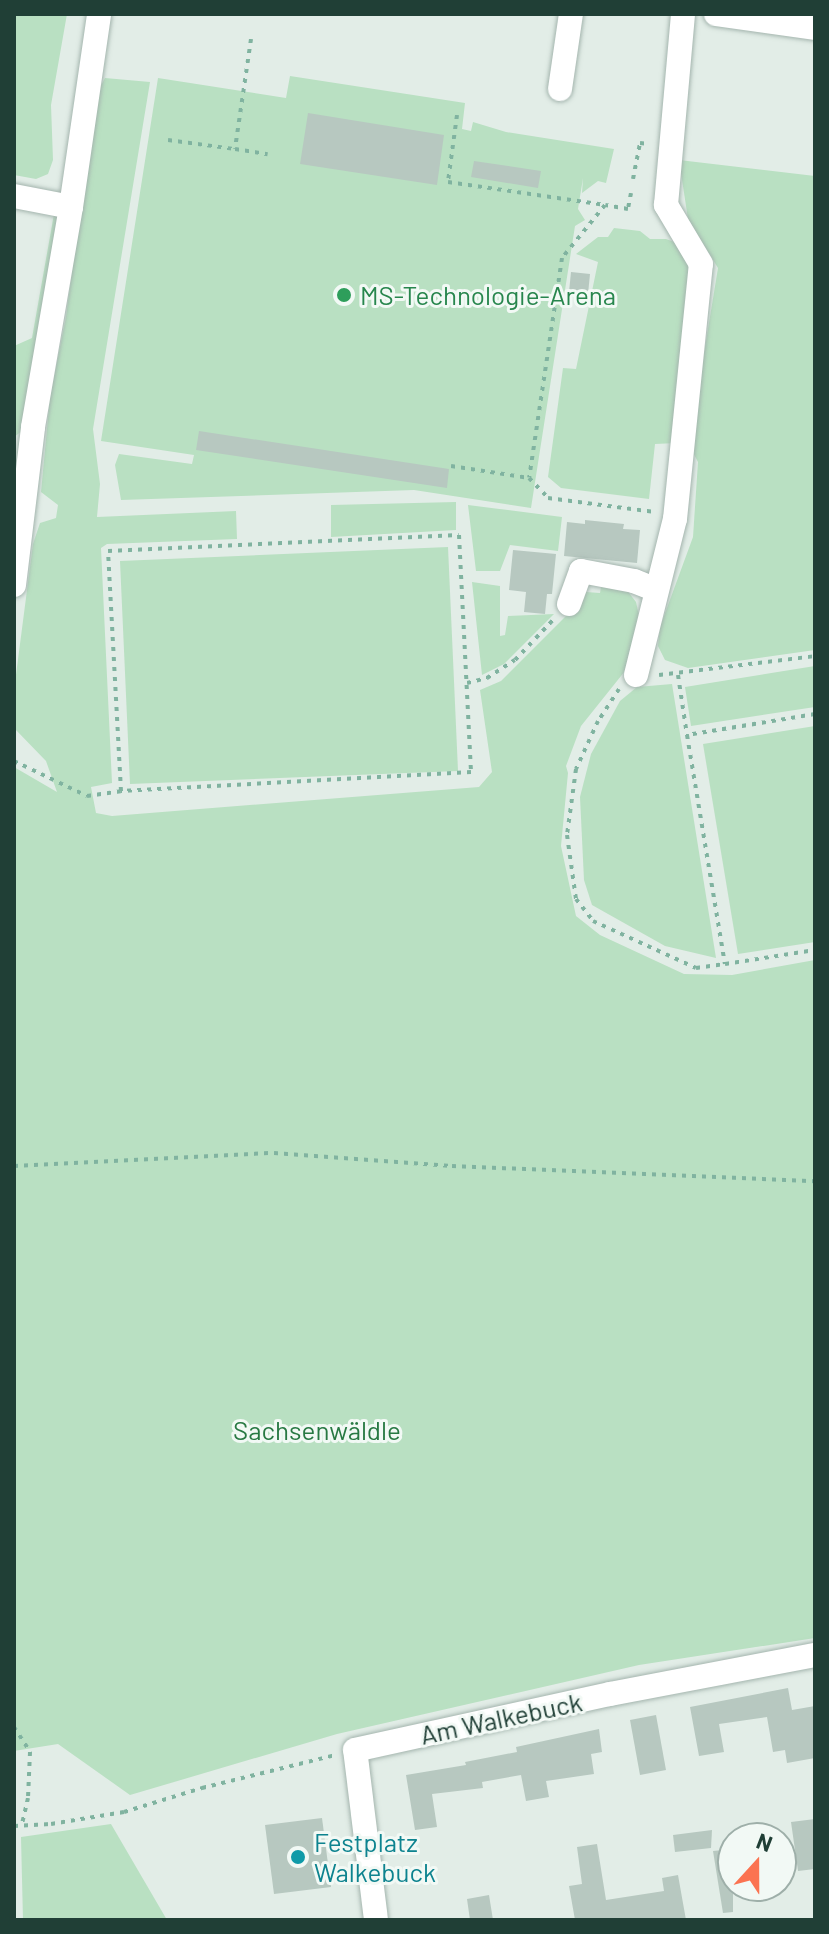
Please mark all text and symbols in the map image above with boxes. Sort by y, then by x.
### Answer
place label: MS-Technologie-Arena [360,279,616,311]
marker: MS-Technologie-Arena [335,286,353,304]
park label: Sachsenwäldle [233,1414,401,1446]
street label: Am Walkebuck [417,1686,585,1750]
north arrow [717,1822,797,1902]
place label: Festplatz Walkebuck [314,1826,436,1888]
text: N [753,1827,776,1856]
marker: Festplatz Walkebuck [289,1848,307,1866]

